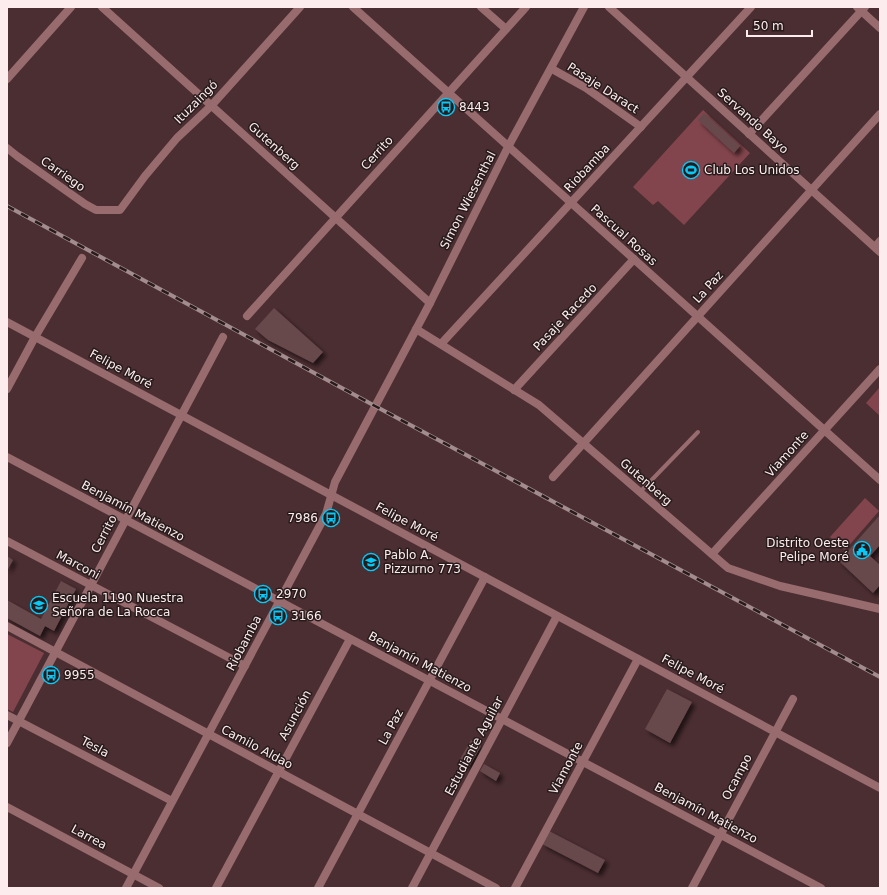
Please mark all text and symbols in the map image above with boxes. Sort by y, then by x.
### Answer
scale bar [747,12,812,38]
text: 50 m [753,19,784,33]
street label: Pasaje Daract [565,60,642,116]
street label: Ituzaingó [171,77,221,127]
street label: Servando Bayo [715,85,791,157]
bus stop icon: 8443 [436,97,456,117]
place label: 8443 [459,100,490,114]
street label: Gutenberg [246,119,302,173]
street label: Cerrito [358,133,396,173]
street label: Riobamba [561,141,613,195]
street label: Simon Wiesenthal [437,149,499,251]
street label: Carriego [38,154,88,194]
sports icon: Club Los Unidos [681,160,701,180]
place label: Club Los Unidos [704,163,800,177]
street label: Pascual Rosas [588,202,660,268]
street label: La Paz [690,268,726,306]
street label: Pasaje Racedo [530,281,600,353]
street label: Felipe Moré [87,347,155,391]
street label: Viamonte [763,428,811,480]
street label: Gutenberg [617,456,675,508]
street label: Benjamín Matienzo [79,478,187,544]
street label: Felipe Moré [373,500,441,544]
bus stop icon: 7986 [321,508,341,528]
place label: 7986 [287,511,318,525]
street label: Cerrito [88,513,120,555]
place label: Distrito Oeste Pelipe Moré [766,536,849,564]
public building icon: Distrito Oeste Pelipe Moré [852,540,872,560]
street label: Marconi [54,548,102,582]
place label: Pablo A. Pizzurno 773 [384,548,461,576]
school or university icon: Pablo A. Pizzurno 773 [361,552,381,572]
bus stop icon: 2970 [253,584,273,604]
place label: 2970 [276,587,307,601]
place label: Escuela 1190 Nuestra Señora de La Rocca [52,591,183,619]
school or university icon: Escuela 1190 Nuestra Señora de La Rocca [29,595,49,615]
bus stop icon: 3166 [268,606,288,626]
place label: 3166 [291,609,322,623]
street label: Riobamba [224,613,264,673]
street label: Benjamín Matienzo [366,629,474,695]
street label: Felipe Moré [659,652,727,696]
bus stop icon: 9955 [41,665,61,685]
place label: 9955 [64,668,95,682]
street label: Asunción [276,688,314,742]
street label: Estudiante Aguilar [442,694,506,798]
street label: La Paz [376,707,406,747]
street label: Camilo Aldao [219,722,295,772]
street label: Tesla [78,733,111,760]
street label: Viamonte [546,739,586,797]
street label: Ocampo [719,752,755,802]
street label: Benjamín Matienzo [652,780,760,846]
street label: Larrea [69,822,109,852]

